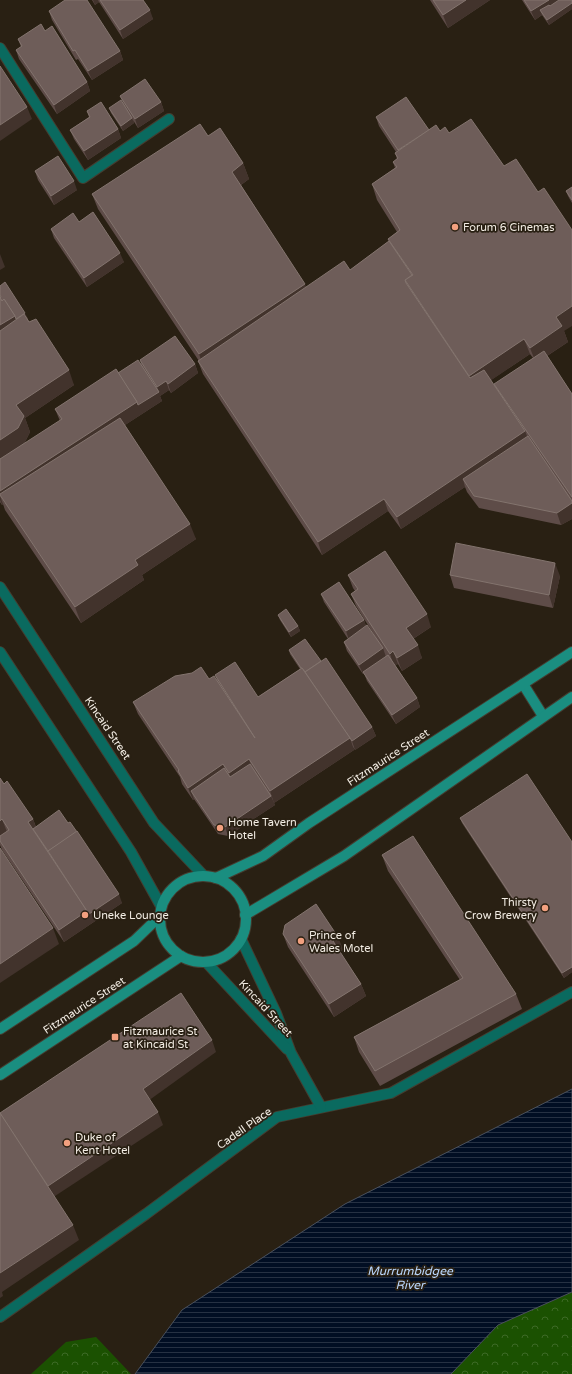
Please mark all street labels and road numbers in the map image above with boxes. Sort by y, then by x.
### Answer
street label: Kincaid Street [82,694,133,762]
street label: Fitzmaurice Street [345,726,432,789]
street label: Fitzmaurice Street [41,974,128,1037]
street label: Kincaid Street [236,977,295,1039]
street label: Cadell Place [214,1105,274,1152]

